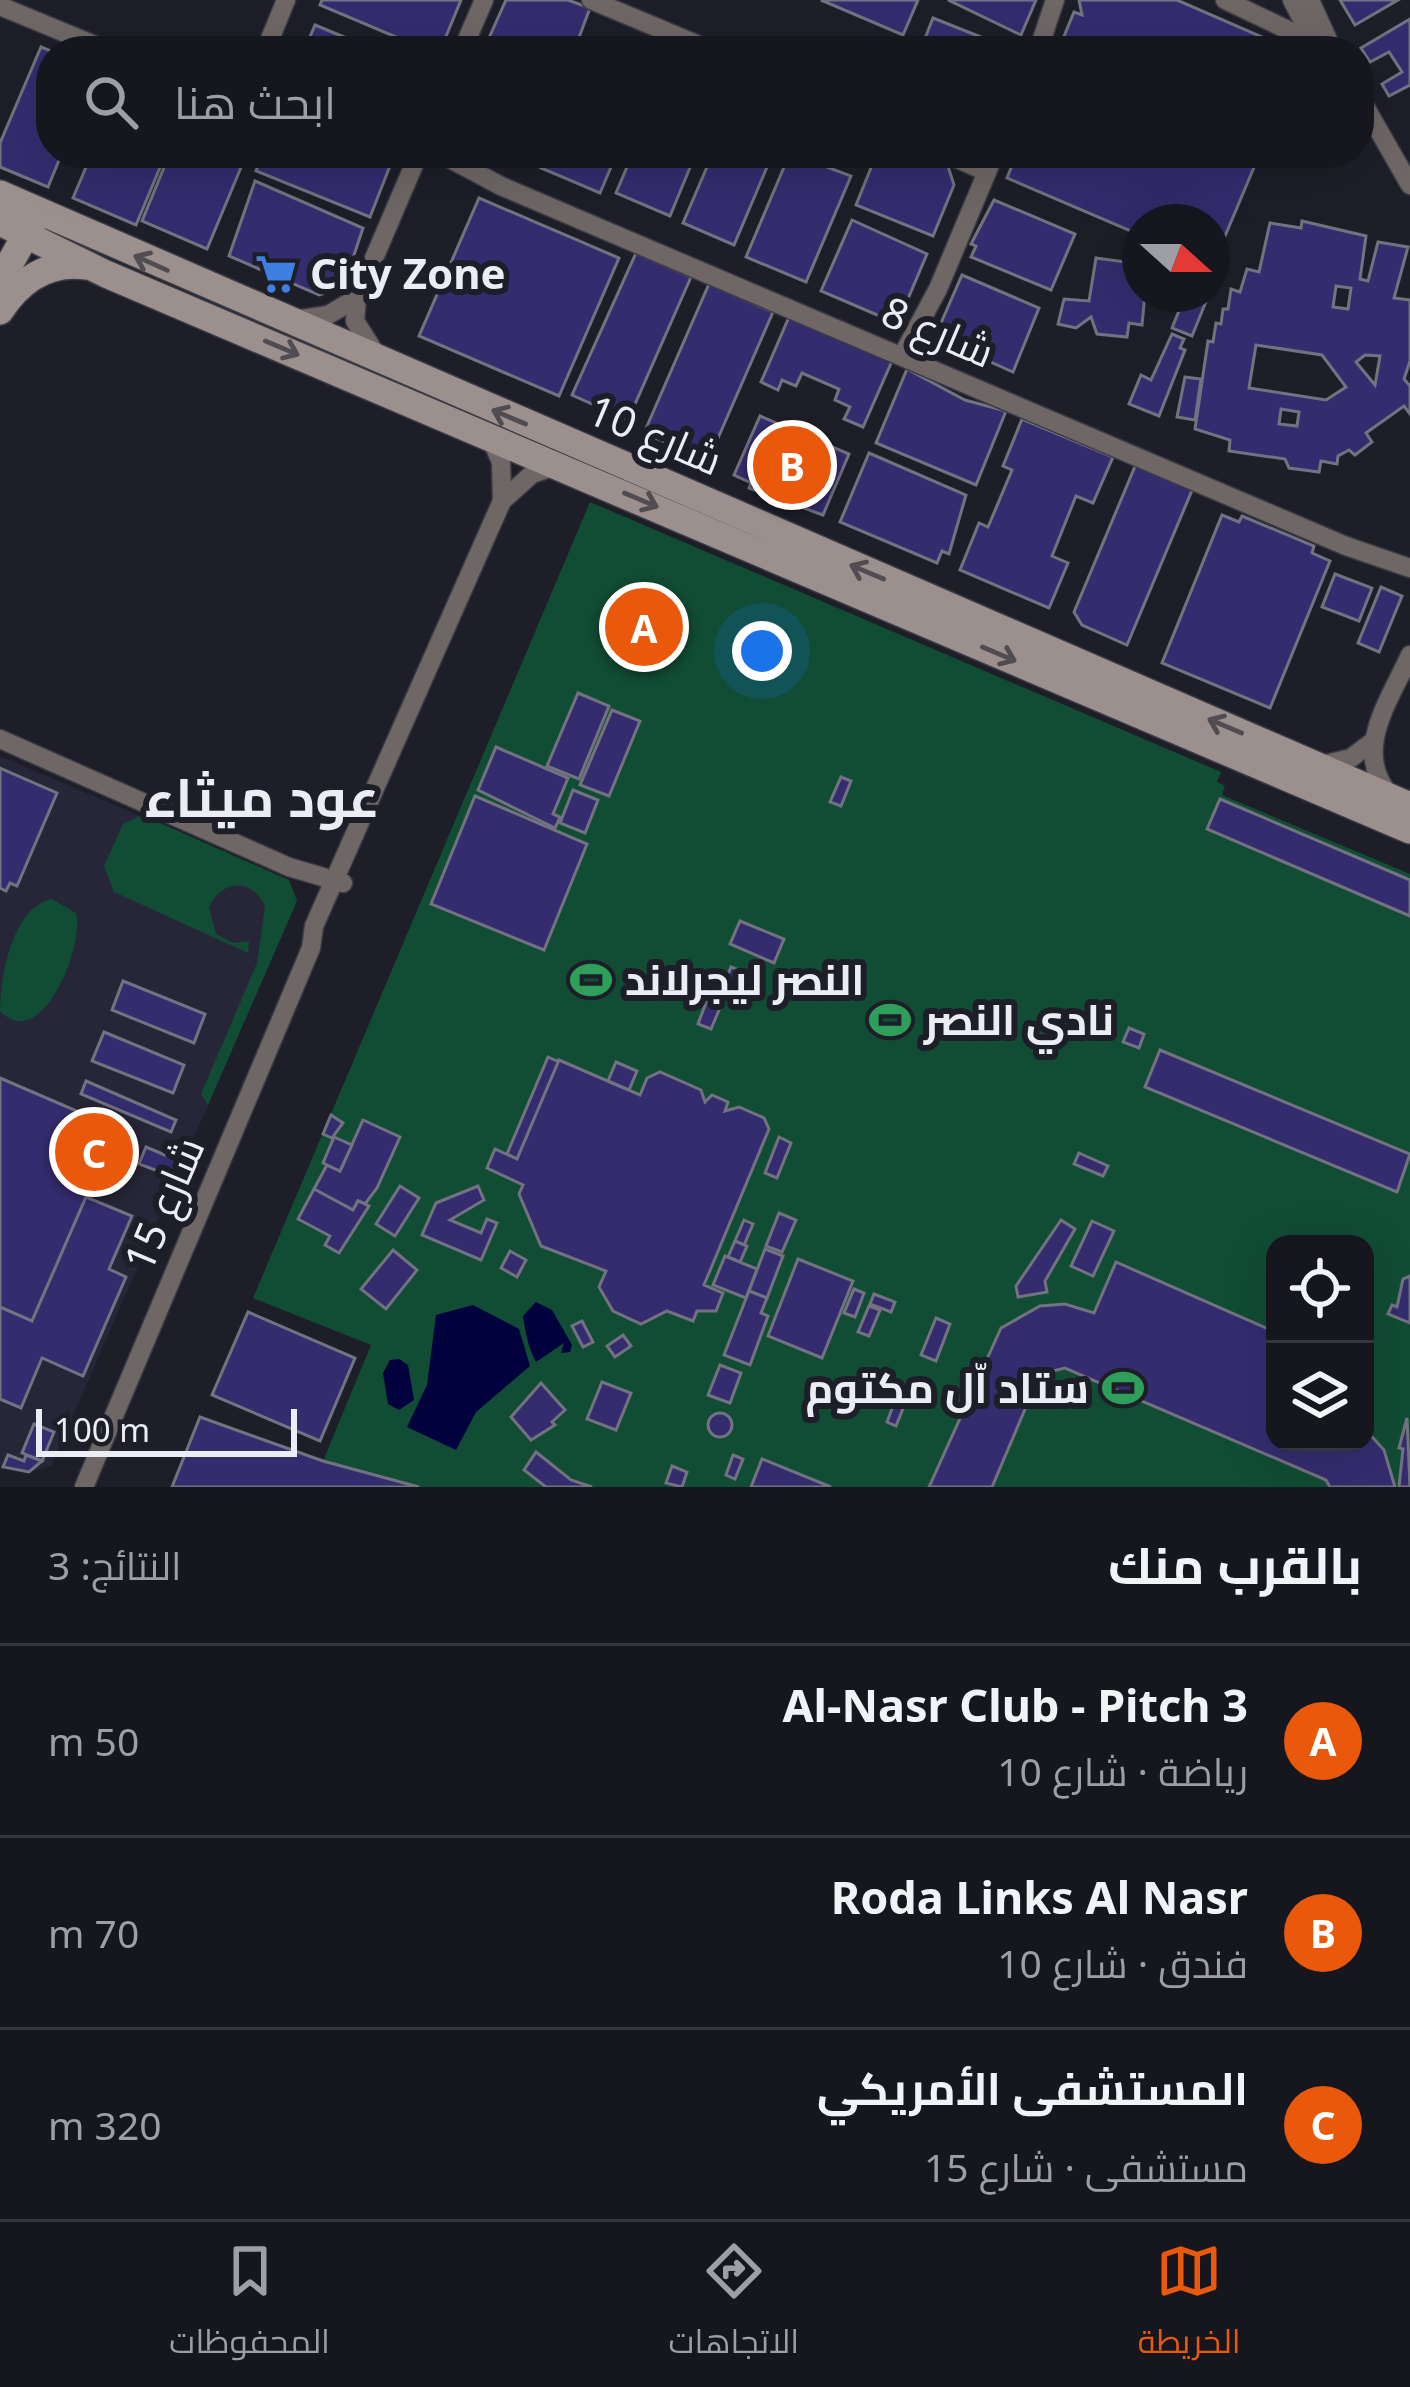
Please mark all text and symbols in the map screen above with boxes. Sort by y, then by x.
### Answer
search box [36,36,1374,168]
icon: search [78,69,144,135]
text: ابحث هنا [174,71,336,132]
north arrow [1122,204,1230,312]
place label: City Zone [310,244,506,301]
one-way arrow [133,251,170,272]
supermarket icon: City Zone [253,251,299,297]
street label: شارع 8 [874,282,1003,380]
one-way arrow [263,338,299,360]
street label: شارع 10 [579,380,731,488]
one-way arrow [492,405,528,427]
pin: B [753,420,831,510]
one-way arrow [622,491,659,512]
one-way arrow [850,560,887,581]
pin: A [605,582,683,672]
your location [732,621,792,681]
one-way arrow [980,645,1017,666]
one-way arrow [1208,714,1244,736]
district label: عود ميثاء [144,759,380,833]
place label: النصر ليجرلاند [625,950,864,1007]
sports icon: النصر ليجرلاند [568,957,614,1003]
place label: نادي النصر [923,990,1114,1054]
sports icon: نادي النصر [867,997,913,1043]
pin: C [55,1107,133,1197]
street label: شارع 15 [109,1128,217,1280]
map controls [1266,1235,1374,1451]
button: locate [1266,1235,1374,1343]
button: layers [1266,1343,1374,1451]
place label: ستاد اّل مكتوم [805,1358,1089,1417]
sports icon: ستاد اّل مكتوم [1100,1365,1146,1411]
scale bar [36,1403,297,1456]
text: 100 m [54,1407,150,1452]
text: بالقرب منك [1108,1529,1362,1599]
text: النتائج: 3 [48,1538,181,1591]
text: Al-Nasr Club - Pitch 3 [782,1674,1248,1735]
text: 50 m [48,1714,139,1767]
text: A [1310,1714,1337,1767]
text: رياضة · شارع 10 [997,1744,1248,1797]
text: Roda Links Al Nasr [831,1866,1248,1927]
text: 70 m [48,1906,139,1959]
text: B [1310,1906,1336,1959]
text: فندق · شارع 10 [997,1936,1248,1989]
text: المستشفى الأمريكي [817,2057,1248,2118]
text: 320 m [48,2098,162,2151]
text: C [1310,2098,1336,2151]
text: مستشفى · شارع 15 [924,2140,1248,2193]
tab: المحفوظات [169,2238,330,2372]
tab: الاتجاهات [669,2238,799,2372]
tab: الخريطة [1138,2238,1241,2372]

